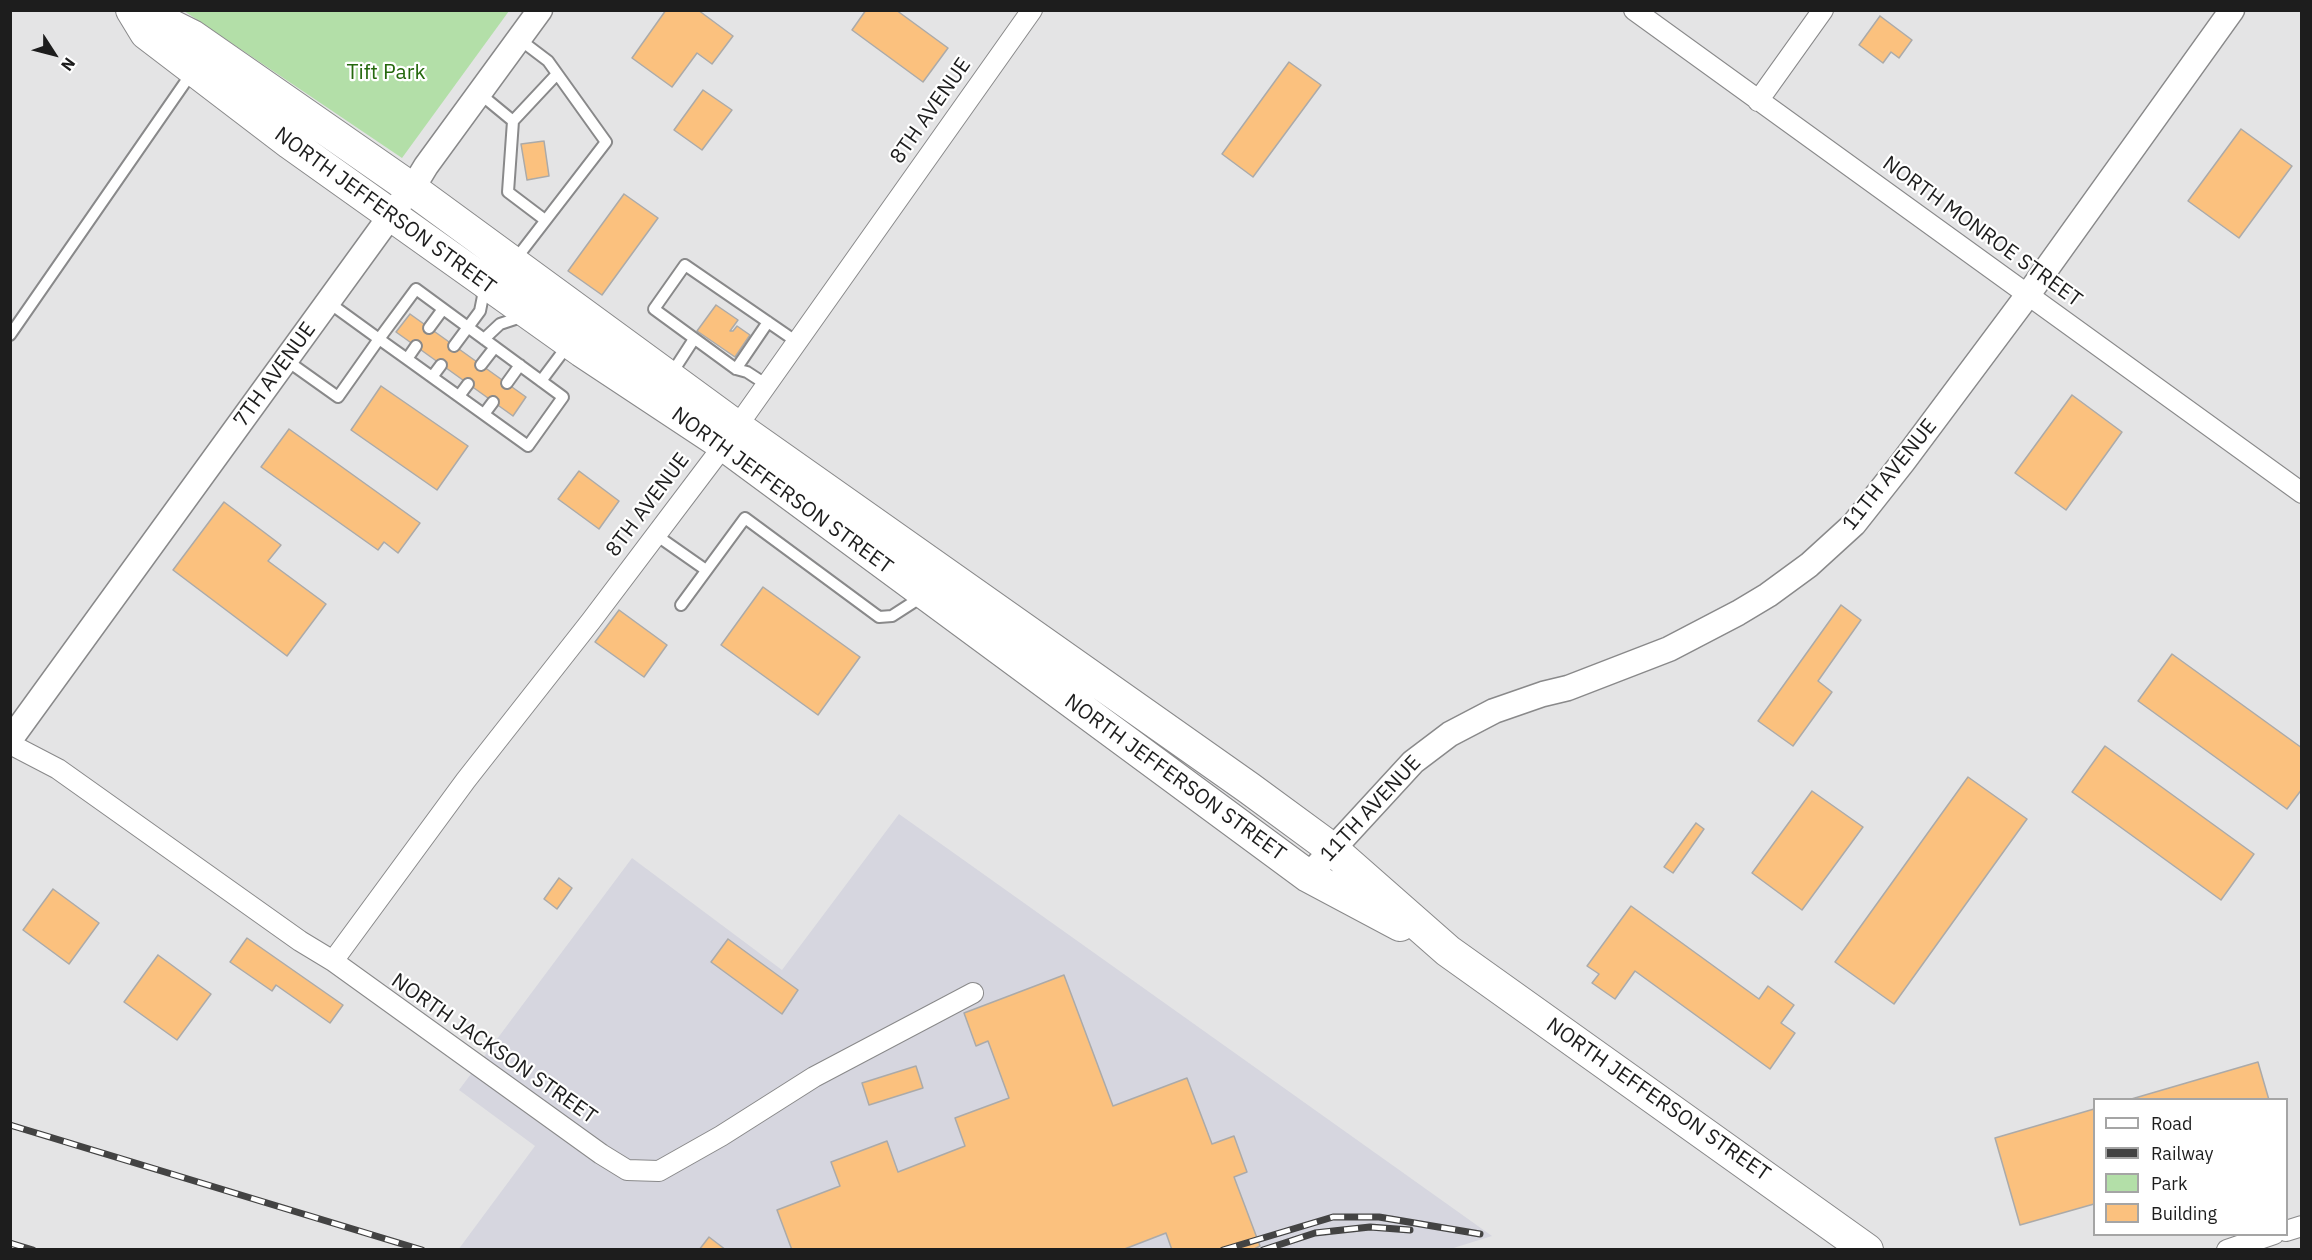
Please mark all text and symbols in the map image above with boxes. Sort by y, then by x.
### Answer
north arrow [24,24,84,84]
street label: 8TH AVENUE [885,53,977,169]
text: N [57,54,80,75]
park label: Tift Park [347,60,425,86]
street label: NORTH JEFFERSON STREET [269,122,501,300]
street label: NORTH MONROE STREET [1877,151,2087,313]
street label: 7TH AVENUE [229,318,321,432]
street label: NORTH JEFFERSON STREET [666,402,898,580]
street label: 11TH AVENUE [1837,414,1943,536]
street label: 8TH AVENUE [601,448,695,562]
street label: NORTH JEFFERSON STREET [1059,689,1291,867]
street label: 11TH AVENUE [1315,751,1427,867]
street label: NORTH JACKSON STREET [386,968,602,1130]
street label: NORTH JEFFERSON STREET [1541,1013,1775,1187]
legend [2093,1098,2288,1236]
text: Road [2151,1112,2192,1135]
text: Railway [2151,1142,2213,1165]
text: Park [2151,1172,2187,1195]
text: Building [2151,1202,2217,1225]

